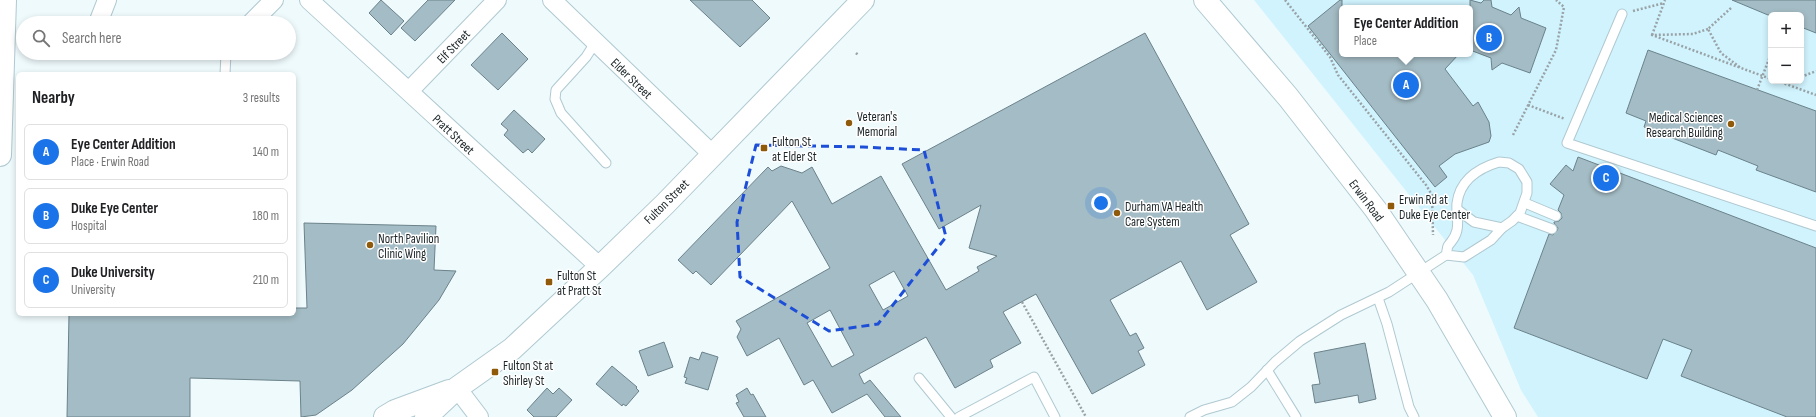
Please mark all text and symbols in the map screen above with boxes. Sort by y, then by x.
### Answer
popup [1339,5,1473,57]
map controls [1768,12,1804,84]
button: + [1768,12,1804,48]
text: Eye Center Addition [1354,14,1458,33]
search box [16,16,296,60]
pin: B [1476,23,1502,53]
street label: Elf Street [434,26,474,67]
icon: search [30,27,52,49]
text: Search here [62,29,122,48]
text: Place [1354,33,1377,49]
button: − [1768,48,1804,84]
street label: Elder Street [607,55,655,102]
pin: A [1393,70,1419,100]
text: Nearby [32,88,75,108]
text: 3 results [243,90,280,106]
place label: Veteran's Memorial [857,109,897,140]
place label: Medical Sciences Research Building [1646,110,1723,141]
street label: Pratt Street [429,111,478,158]
marker: Veteran's Memorial [844,118,854,128]
marker: Medical Sciences Research Building [1726,119,1736,129]
place label: Fulton St at Elder St [772,134,817,165]
text: Eye Center Addition [71,135,176,154]
marker: Fulton St at Elder St [759,143,769,153]
text: A [43,144,49,160]
text: 140 m [253,144,279,160]
text: Place · Erwin Road [71,154,149,170]
pin: C [1593,163,1619,193]
street label: Fulton Street [641,176,693,228]
street label: Erwin Road [1345,177,1387,225]
place label: Erwin Rd at Duke Eye Center [1399,192,1471,223]
your location [1091,193,1111,213]
text: Duke Eye Center [71,199,158,218]
place label: Durham VA Health Care System [1125,199,1203,230]
marker: Erwin Rd at Duke Eye Center [1386,201,1396,211]
text: B [43,208,49,224]
text: 180 m [253,208,279,224]
marker: Durham VA Health Care System [1112,208,1122,218]
text: Hospital [71,218,107,234]
place label: North Pavilion Clinic Wing [378,231,439,262]
marker: North Pavilion Clinic Wing [365,240,375,250]
text: Duke University [71,263,155,282]
place label: Fulton St at Pratt St [557,268,602,299]
text: C [43,272,49,288]
text: 210 m [253,272,279,288]
marker: Fulton St at Pratt St [544,277,554,287]
text: University [71,282,115,298]
place label: Fulton St at Shirley St [503,358,553,389]
marker: Fulton St at Shirley St [490,367,500,377]

